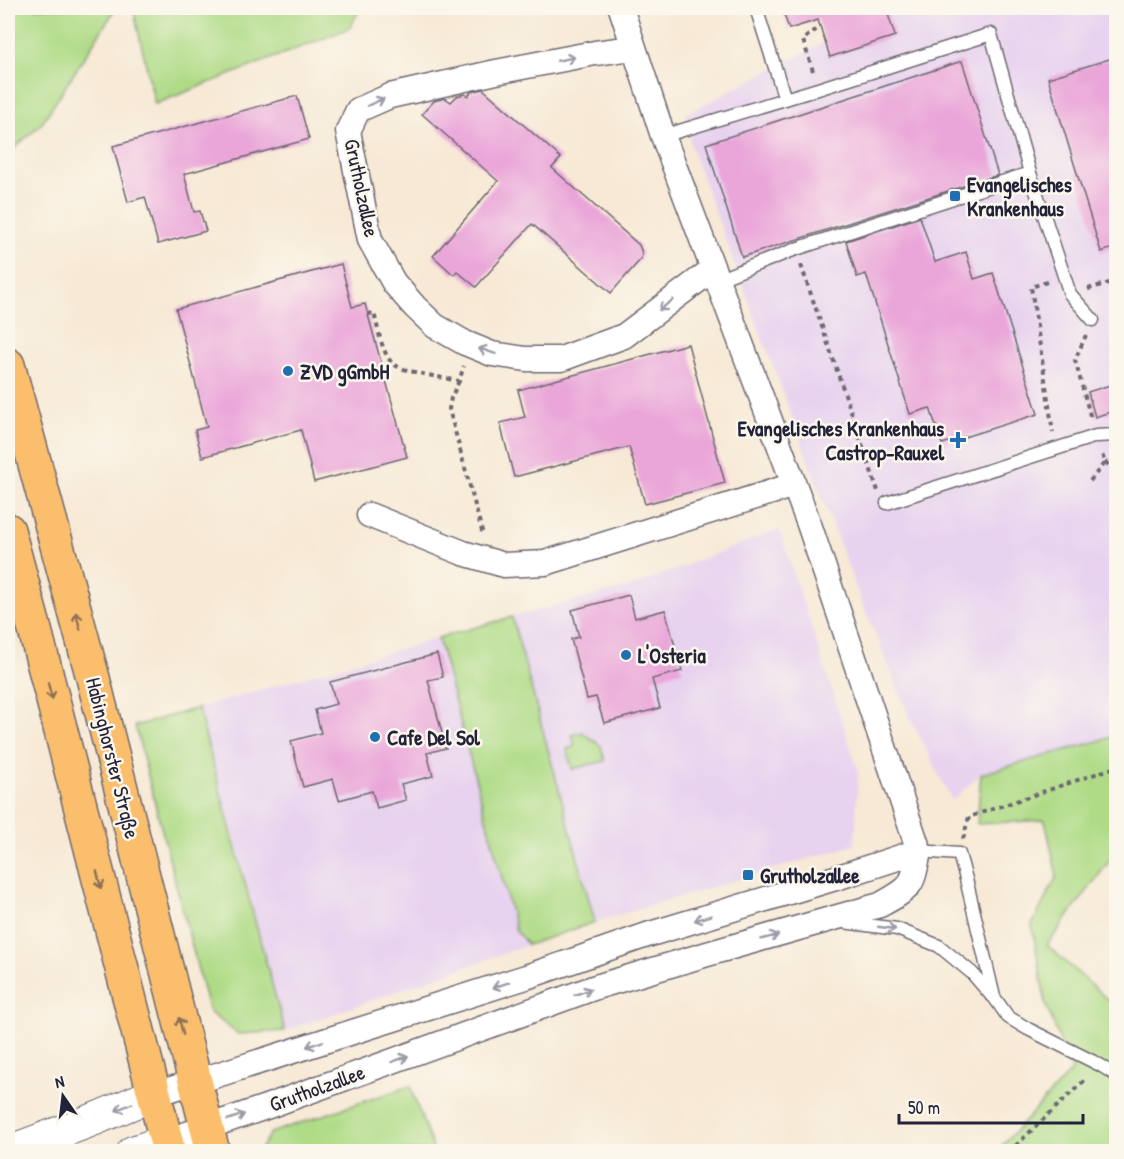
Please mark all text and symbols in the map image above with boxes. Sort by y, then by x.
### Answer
one-way arrow [556,53,576,64]
one-way arrow [367,95,385,107]
street label: Grutholzallee [337,136,387,240]
place label: Evangelisches Krankenhaus [967,170,1072,223]
marker: Evangelisches Krankenhaus [948,189,962,203]
one-way arrow [659,298,675,311]
one-way arrow [478,345,496,356]
place label: ZVD gGmbH [300,357,390,387]
marker: ZVD gGmbH [281,364,295,378]
place label: Evangelisches Krankenhaus Castrop-Rauxel [737,414,944,468]
marker: Evangelisches Krankenhaus Castrop-Rauxel [949,431,967,449]
one-way arrow [71,612,83,631]
place label: L'Osteria [638,641,706,670]
marker: L'Osteria [619,648,633,662]
street label: Habinghorster Straße [79,675,147,841]
one-way arrow [45,681,57,700]
place label: Cafe Del Sol [387,723,480,752]
marker: Cafe Del Sol [368,730,382,744]
place label: Grutholzallee [760,861,860,890]
marker: Grutholzallee [741,868,755,882]
one-way arrow [93,870,105,889]
one-way arrow [694,913,713,924]
one-way arrow [877,923,897,934]
one-way arrow [760,930,779,942]
one-way arrow [492,980,511,991]
one-way arrow [573,985,592,996]
one-way arrow [175,1016,187,1035]
one-way arrow [306,1039,325,1050]
one-way arrow [390,1052,409,1063]
street label: Grutholzallee [265,1057,369,1119]
north arrow [33,1066,93,1126]
text: N [53,1070,67,1093]
scale bar [899,1087,1084,1125]
text: 50 m [908,1095,940,1120]
one-way arrow [116,1102,134,1113]
one-way arrow [226,1111,245,1122]

